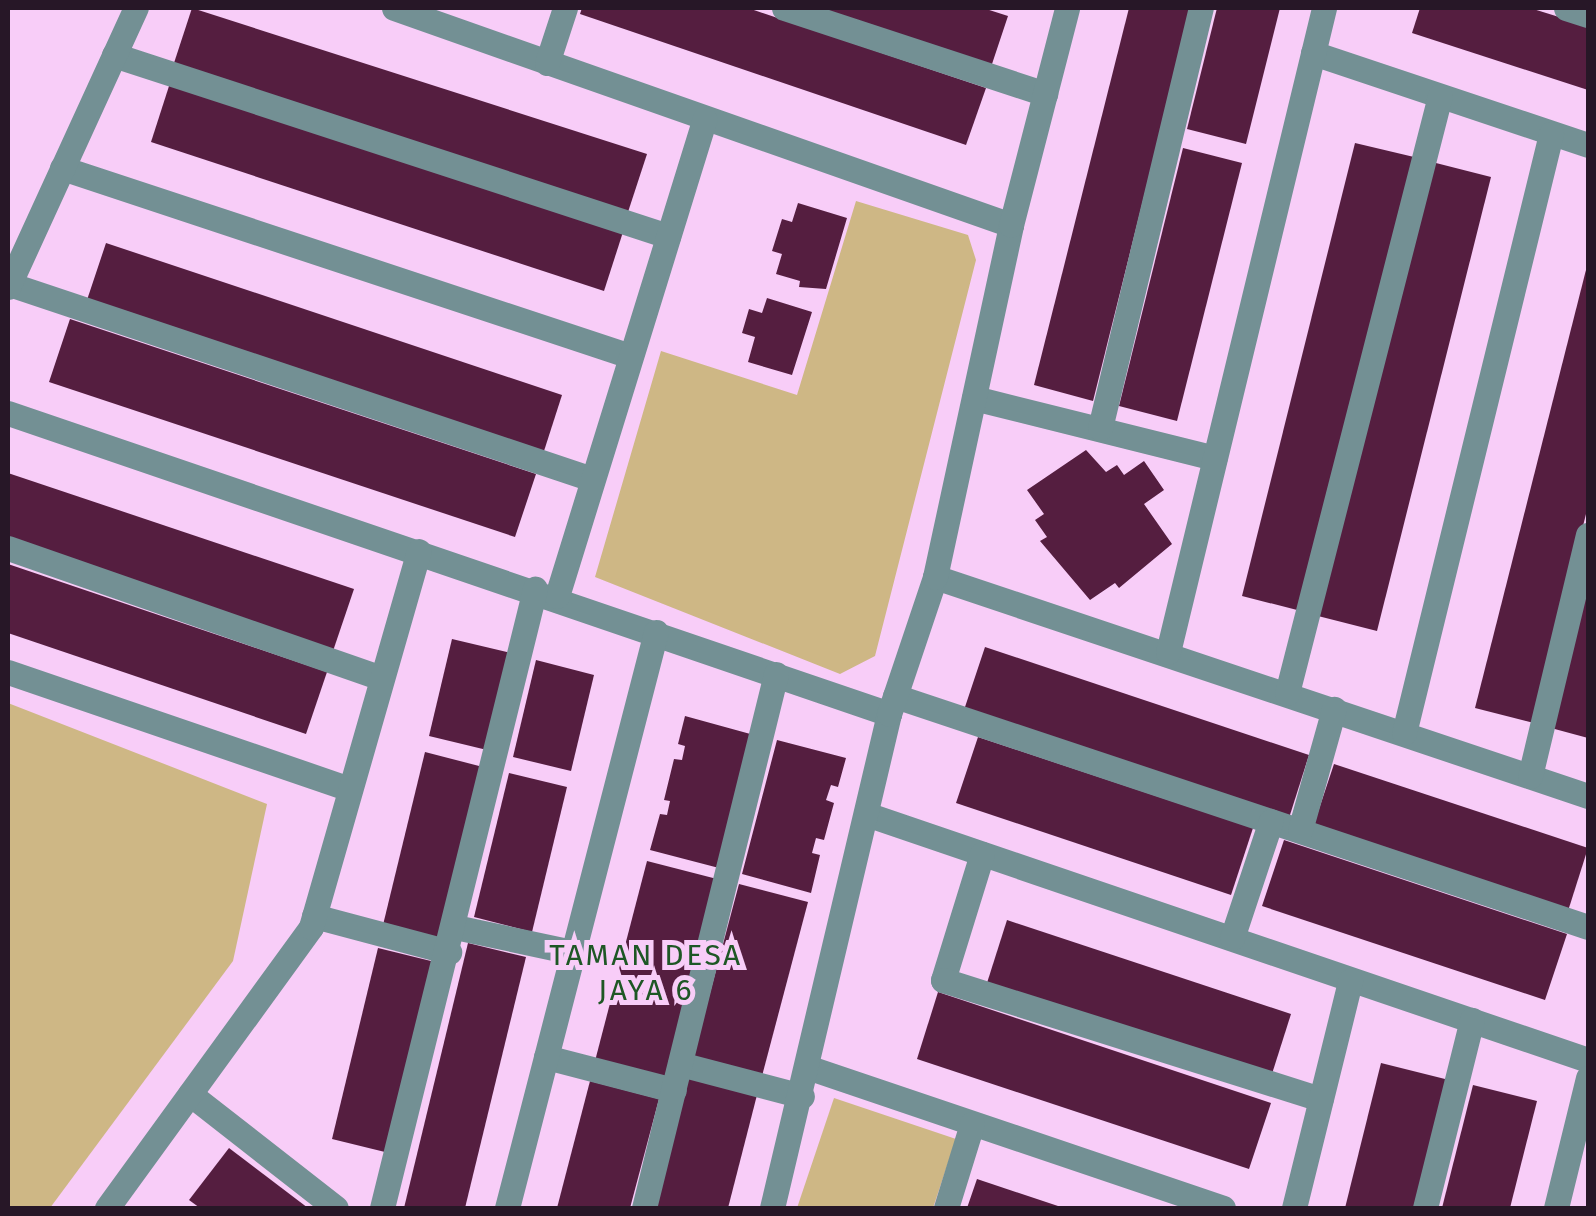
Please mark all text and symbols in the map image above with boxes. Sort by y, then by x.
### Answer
district label: TAMAN DESA JAYA 6 [549,937,743,1008]

